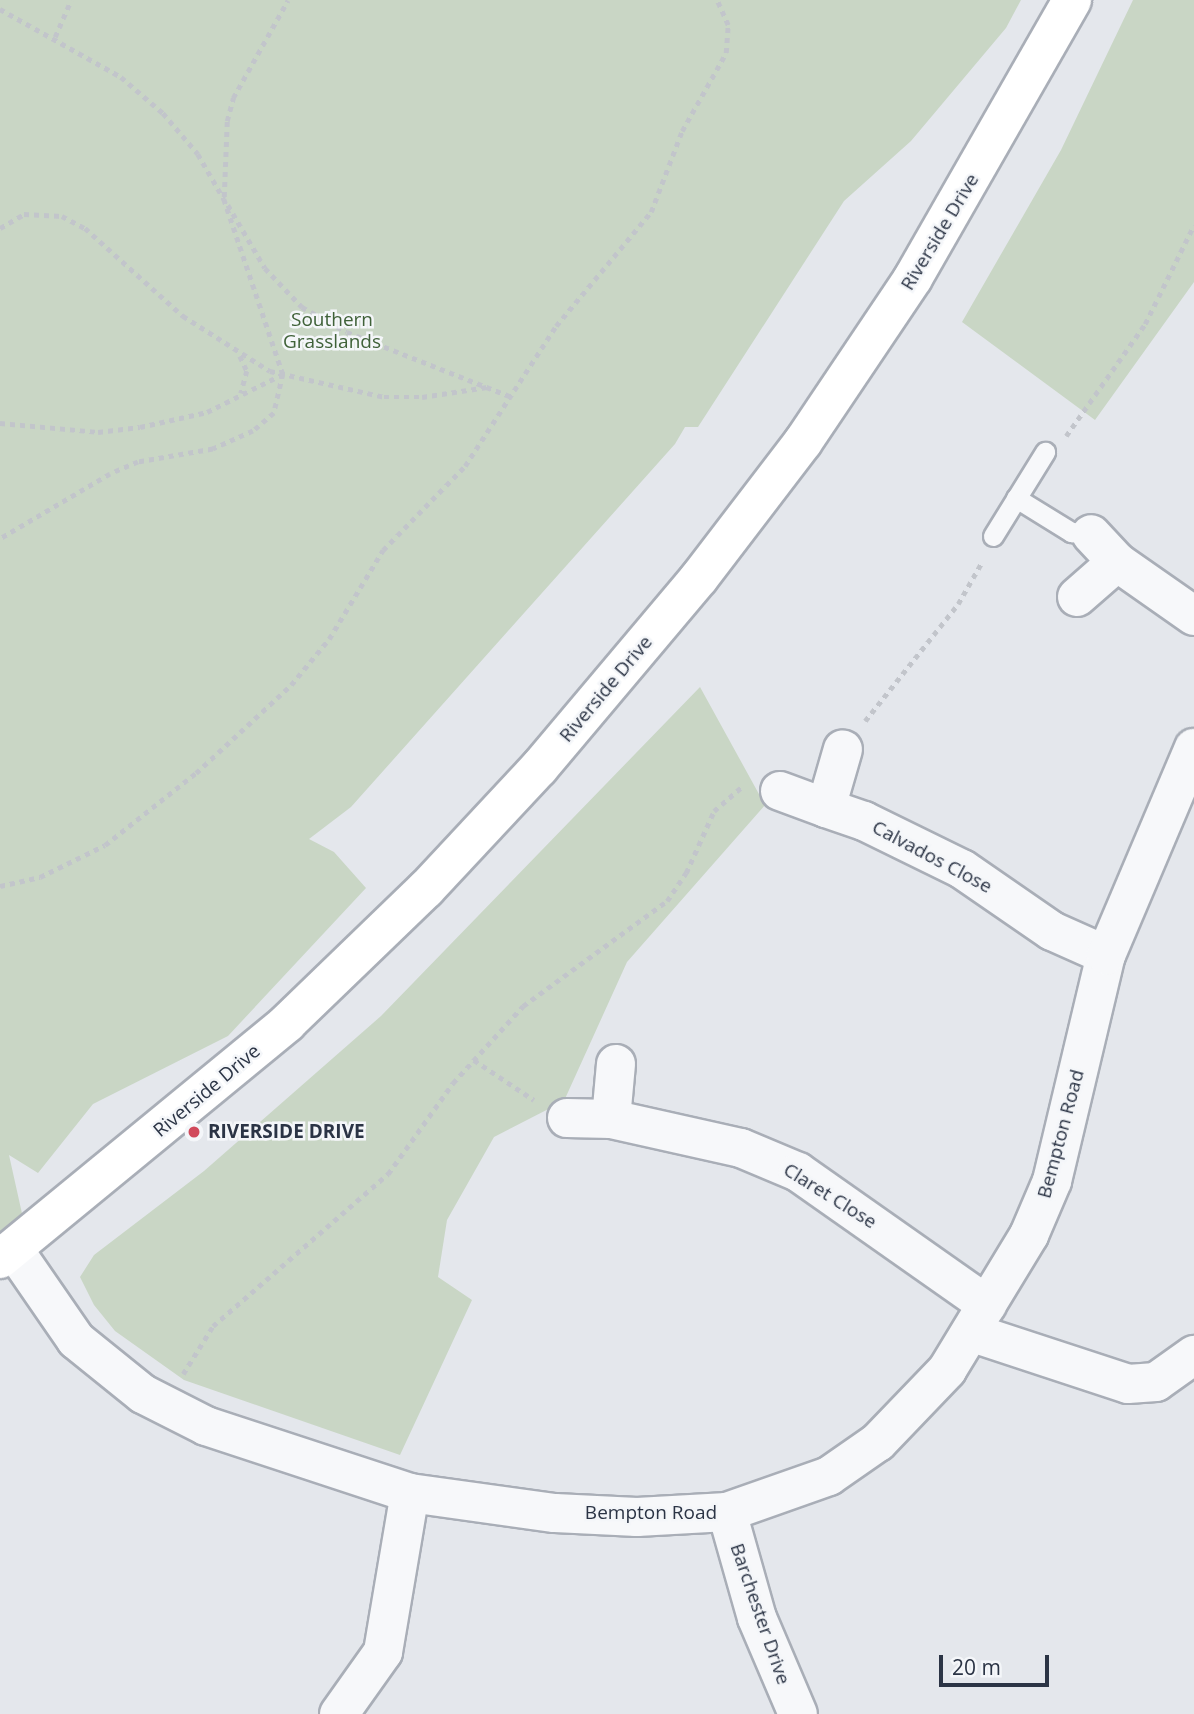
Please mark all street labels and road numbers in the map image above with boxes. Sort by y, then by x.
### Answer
street label: Riverside Drive [896,170,984,294]
street label: Riverside Drive [555,631,657,747]
street label: Calvados Close [868,816,996,898]
street label: Riverside Drive [149,1040,265,1142]
street label: Bempton Road [1033,1067,1089,1201]
street label: Claret Close [779,1158,881,1234]
street label: Bempton Road [585,1502,717,1524]
street label: Barchester Drive [725,1540,795,1688]

